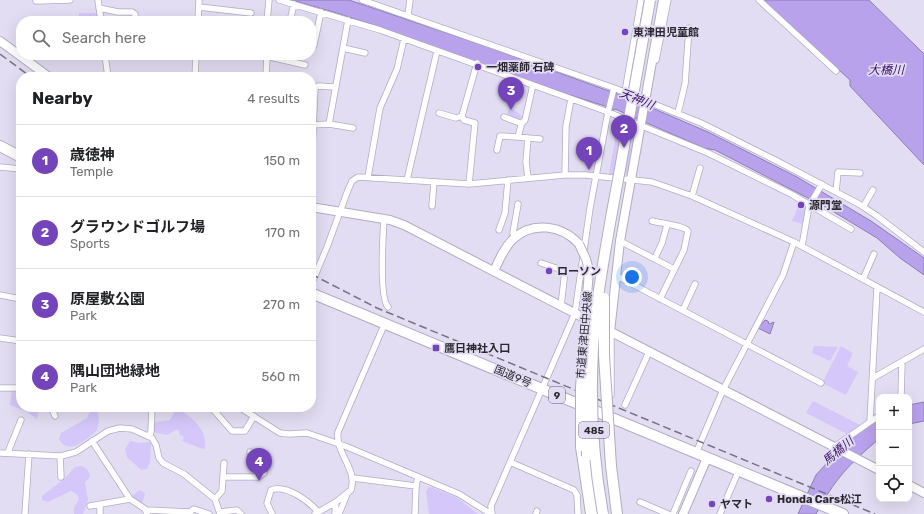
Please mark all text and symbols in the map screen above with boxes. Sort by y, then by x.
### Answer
search box [16,16,316,60]
place label: 東津田児童館 [633,26,699,39]
icon: search [30,27,52,49]
marker: 東津田児童館 [620,27,630,37]
text: Search here [62,29,146,47]
place label: 一畑薬師 石碑 [486,61,554,74]
marker: 一畑薬師 石碑 [473,62,483,72]
water label: 大橋川 [868,63,906,77]
pin: 3 [498,77,524,110]
water label: 天神川 [618,86,658,113]
text: Nearby [32,88,93,108]
text: 4 results [247,91,300,106]
pin: 2 [611,115,637,148]
pin: 1 [576,137,602,170]
text: 歳徳神 [70,146,115,164]
text: 1 [42,153,48,168]
text: 150 m [264,153,300,168]
text: Temple [70,164,113,179]
place label: 源門堂 [809,199,842,212]
marker: 源門堂 [796,200,806,210]
text: グラウンドゴルフ場 [70,218,205,236]
text: 2 [41,225,49,240]
text: 170 m [265,225,300,240]
text: Sports [70,236,110,251]
place label: ローソン [557,265,601,278]
marker: ローソン [544,266,554,276]
your location [622,267,642,287]
text: 原屋敷公園 [70,290,145,308]
street label: 市道東津田中央線 [574,291,595,379]
text: 3 [41,297,49,312]
text: 270 m [263,297,300,312]
text: Park [70,308,97,323]
place label: 鷹日神社入口 [444,342,510,355]
marker: 鷹日神社入口 [431,343,441,353]
text: 隅山団地緑地 [70,362,160,380]
street label: 国道9号 [492,363,534,390]
text: 4 [41,369,49,384]
text: 560 m [261,369,300,384]
text: Park [70,380,97,395]
road number: 9 [549,387,565,403]
map controls [876,394,912,502]
button: + [876,394,912,430]
road number: 485 [579,422,609,438]
button: − [876,430,912,466]
water label: 馬橋川 [820,433,858,468]
pin: 4 [246,448,272,481]
button: locate [876,466,912,502]
place label: Honda Cars松江 [777,493,862,506]
marker: Honda Cars松江 [764,494,774,504]
place label: ヤマト [720,498,753,511]
marker: ヤマト [707,499,717,509]

